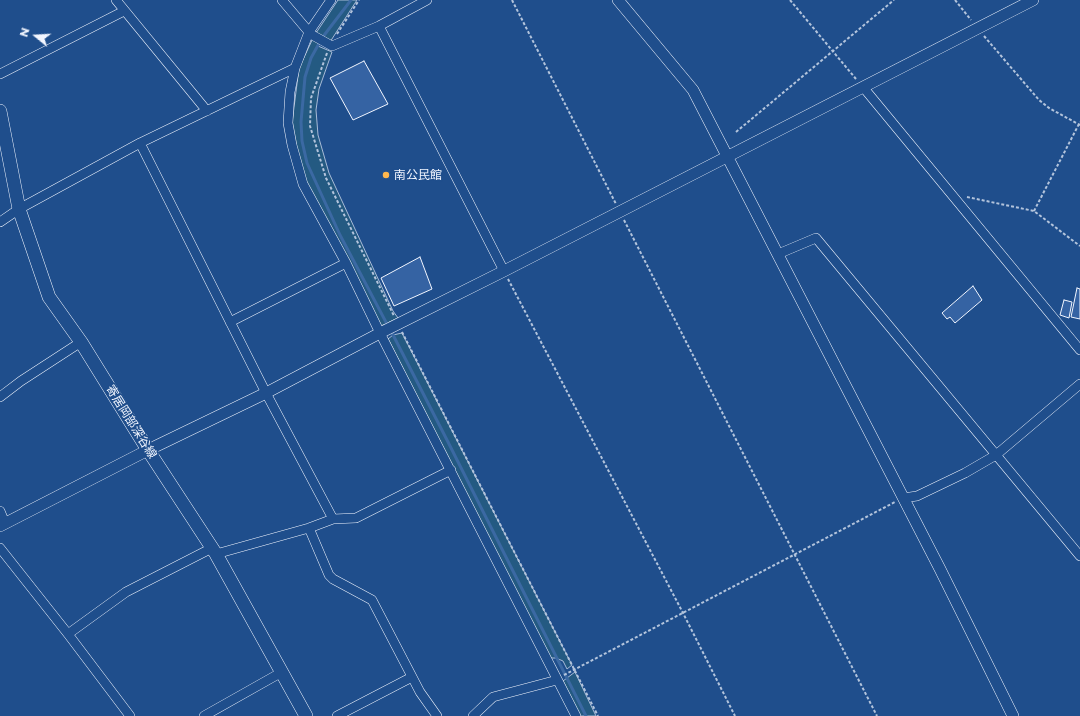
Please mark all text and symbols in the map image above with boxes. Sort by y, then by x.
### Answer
north arrow [16,16,56,56]
text: N [17,26,33,39]
place label: 南公民館 [394,168,442,182]
marker: 南公民館 [381,170,391,180]
street label: 寄居岡部深谷線 [103,383,159,461]

